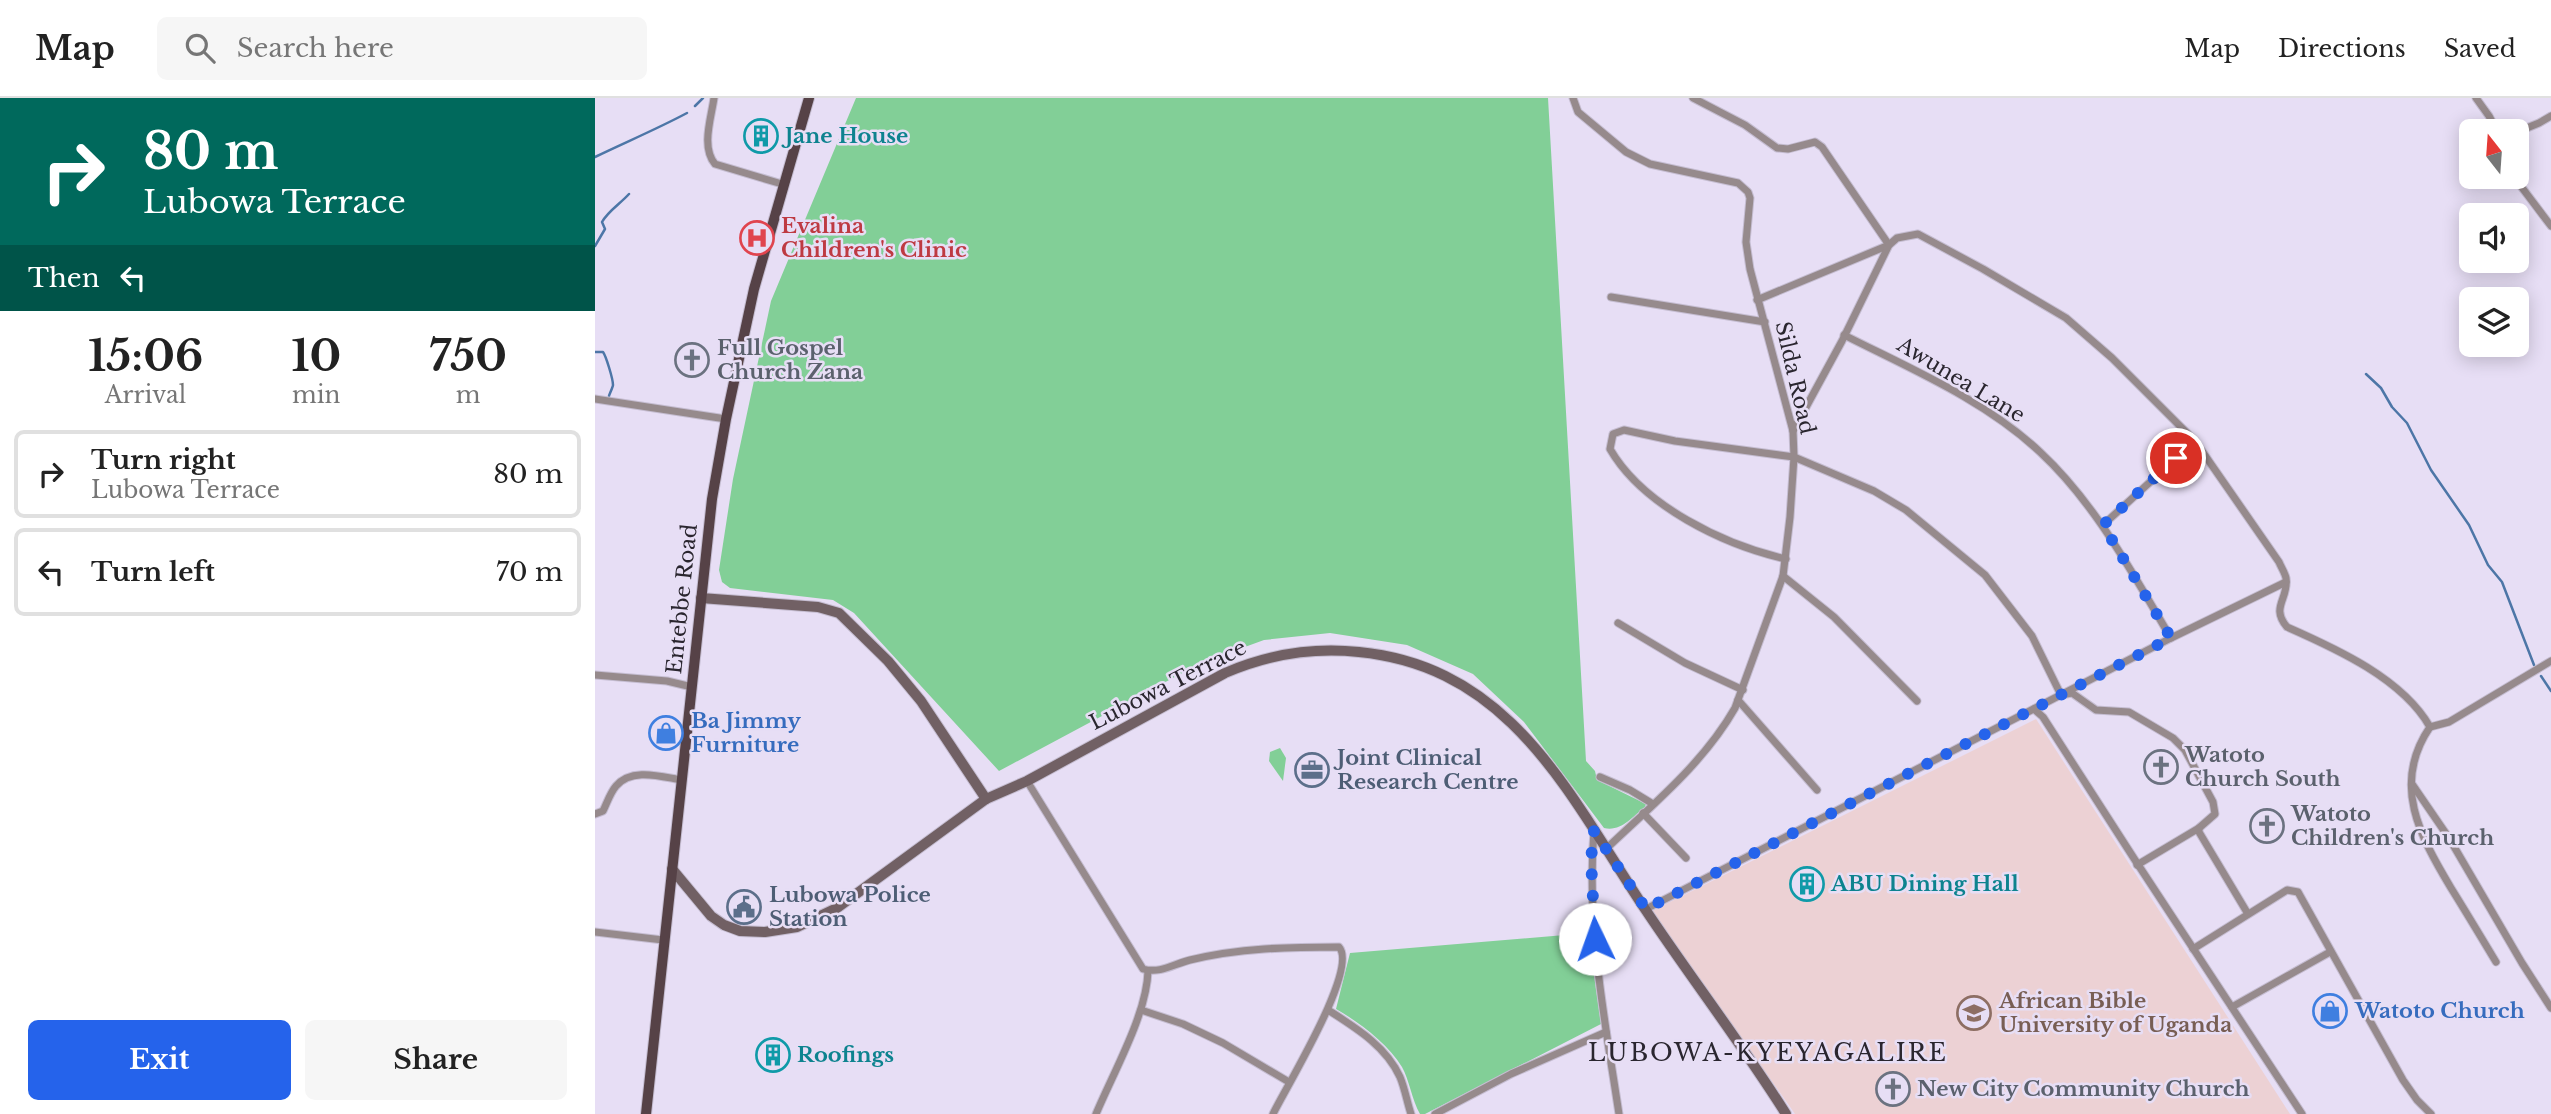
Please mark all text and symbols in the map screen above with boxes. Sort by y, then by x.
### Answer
search box [157,17,647,80]
text: Map [35,28,115,69]
icon: search [181,29,219,67]
text: Search here [237,32,394,64]
text: Map [2184,34,2240,63]
text: Directions [2278,34,2406,63]
text: Saved [2444,34,2516,63]
building icon: Jane House [742,117,780,155]
north arrow [2459,119,2529,189]
map controls [2459,119,2529,357]
text: 80 m [143,121,278,182]
place label: Jane House [781,123,908,149]
icon: right [28,126,119,217]
text: Lubowa Terrace [143,182,406,222]
button: sound [2459,203,2529,273]
place label: Evalina Children's Clinic [781,213,967,263]
hospital icon: Evalina Children's Clinic [738,219,776,257]
icon: left [114,259,152,297]
text: Then [28,262,100,294]
button: layers [2459,287,2529,357]
street label: Silda Road [1769,319,1821,437]
text: 15:06 [88,330,203,382]
text: 10 [291,330,341,382]
text: 750 [429,330,507,382]
street label: Awunea Lane [1892,331,2030,428]
place label: Full Gospel Church Zana [717,335,863,385]
church icon: Full Gospel Church Zana [673,341,711,379]
text: Arrival [105,381,186,409]
text: min [292,381,340,409]
text: m [456,381,480,409]
pin [2146,428,2206,488]
icon: arrive [2157,439,2195,477]
text: Turn right [91,444,236,476]
icon: right [32,455,70,493]
text: 80 m [493,458,563,490]
text: Lubowa Terrace [91,476,280,504]
street label: Entebbe Road [661,523,703,675]
icon: left [32,553,70,591]
text: Turn left [91,556,215,588]
text: 70 m [496,556,563,588]
street label: Lubowa Terrace [1085,634,1251,736]
place label: Ba Jimmy Furniture [691,708,801,758]
shop icon: Ba Jimmy Furniture [647,714,685,752]
place label: Watoto Church South [2184,742,2341,792]
place label: Joint Clinical Research Centre [1333,745,1519,795]
church icon: Watoto Church South [2142,748,2180,786]
office icon: Joint Clinical Research Centre [1293,751,1331,789]
place label: Watoto Children's Church [2290,801,2494,851]
church icon: Watoto Children's Church [2248,807,2286,845]
building icon: ABU Dining Hall [1788,865,1826,903]
place label: ABU Dining Hall [1830,871,2019,897]
place label: Lubowa Police Station [769,882,931,932]
public building icon: Lubowa Police Station [725,888,763,926]
position arrow [1558,902,1632,976]
place label: African Bible University of Uganda [1998,988,2232,1038]
shop icon: Watoto Church [2311,992,2349,1030]
school or university icon: African Bible University of Uganda [1955,994,1993,1032]
place label: Watoto Church [2354,998,2525,1024]
button: Exit [28,1020,291,1100]
button: Share [305,1020,567,1100]
building icon: Roofings [754,1036,792,1074]
district label: LUBOWA-KYEYAGALIRE [1588,1038,1948,1067]
place label: Roofings [797,1042,894,1068]
church icon: New City Community Church [1874,1070,1912,1108]
place label: New City Community Church [1917,1076,2250,1102]

